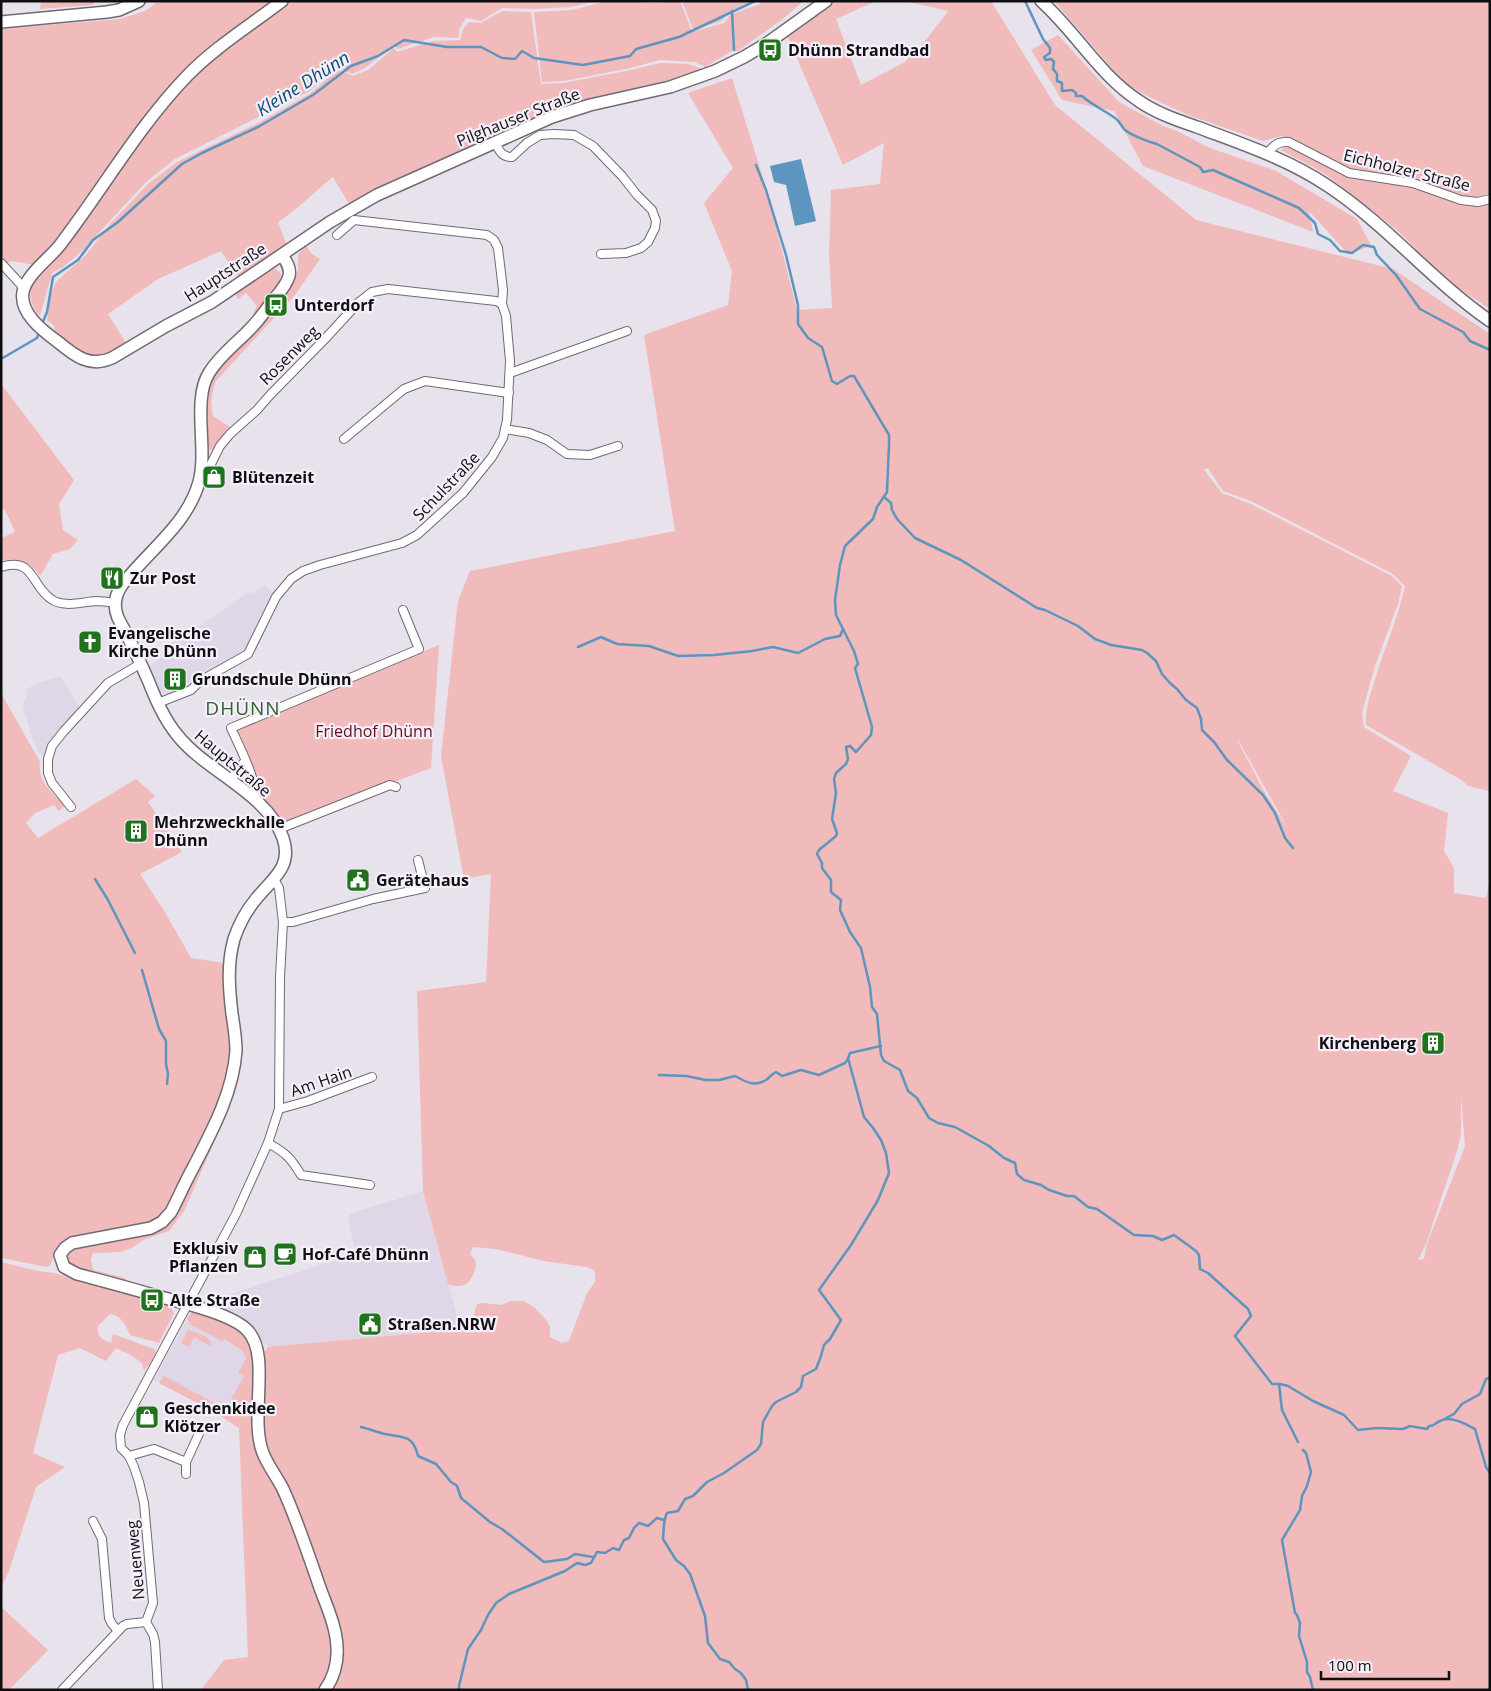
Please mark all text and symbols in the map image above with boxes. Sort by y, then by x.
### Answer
bus stop icon: Dhünn Strandbad [757,37,783,63]
place label: Dhünn Strandbad [788,39,929,61]
water label: Kleine Dhünn [251,45,354,121]
street label: Pilghauser Straße [453,82,583,152]
street label: Eichholzer Straße [1341,144,1473,196]
street label: Hauptstraße [180,237,270,307]
bus stop icon: Unterdorf [263,292,289,318]
place label: Unterdorf [294,294,375,316]
street label: Rosenweg [254,320,324,390]
street label: Schulstraße [408,447,484,525]
shop icon: Blütenzeit [201,464,227,490]
place label: Blütenzeit [232,466,314,488]
restaurant icon: Zur Post [99,565,125,591]
place label: Zur Post [130,567,196,589]
place label: Evangelische Kirche Dhünn [108,622,217,662]
church icon: Evangelische Kirche Dhünn [77,629,103,655]
building icon: Grundschule Dhünn [162,666,188,692]
place label: Grundschule Dhünn [192,668,352,690]
district label: DHÜNN [205,695,281,721]
park label: Friedhof Dhünn [315,720,433,742]
street label: Hauptstraße [190,724,276,802]
place label: Mehrzweckhalle Dhünn [154,811,285,851]
building icon: Mehrzweckhalle Dhünn [123,818,149,844]
public building icon: Gerätehaus [345,867,371,893]
place label: Gerätehaus [376,869,469,891]
building icon: Kirchenberg [1420,1030,1446,1056]
place label: Kirchenberg [1319,1032,1416,1054]
street label: Am Hain [287,1060,355,1102]
place label: Exklusiv Pflanzen [169,1237,239,1277]
cafe icon: Hof-Café Dhünn [272,1241,298,1267]
place label: Hof-Café Dhünn [302,1243,429,1265]
shop icon: Exklusiv Pflanzen [242,1244,268,1270]
bus stop icon: Alte Straße [139,1287,165,1313]
place label: Alte Straße [170,1289,260,1311]
public building icon: Straßen.NRW [357,1311,383,1337]
place label: Straßen.NRW [388,1313,496,1335]
place label: Geschenkidee Klötzer [164,1397,276,1437]
shop icon: Geschenkidee Klötzer [134,1404,160,1430]
street label: Neuenweg [121,1519,149,1601]
scale bar [1321,1648,1448,1680]
text: 100 m [1328,1655,1372,1675]

